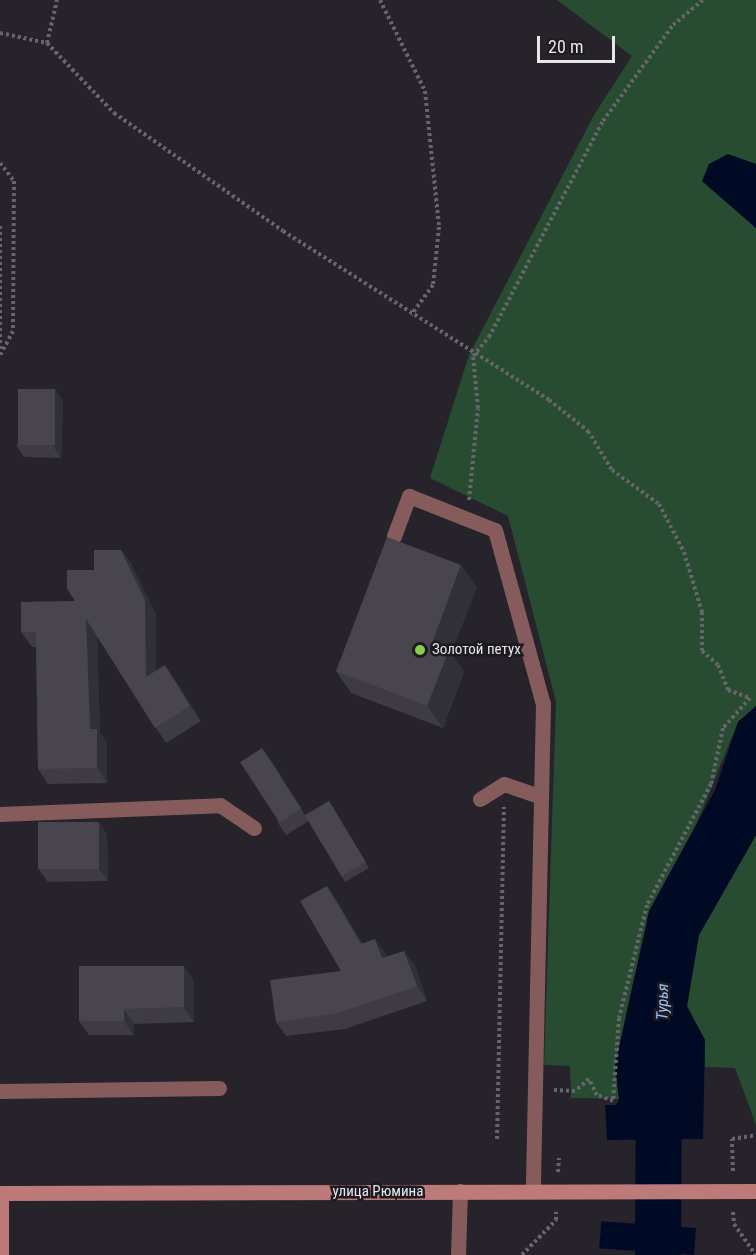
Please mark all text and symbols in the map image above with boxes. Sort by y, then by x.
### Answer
scale bar [540,24,618,62]
text: 20 m [548,36,583,57]
place label: Золотой петух [432,641,521,659]
marker: Золотой петух [413,643,427,657]
water label: Турья [653,984,673,1020]
street label: улица Рюмина [333,1183,423,1201]

